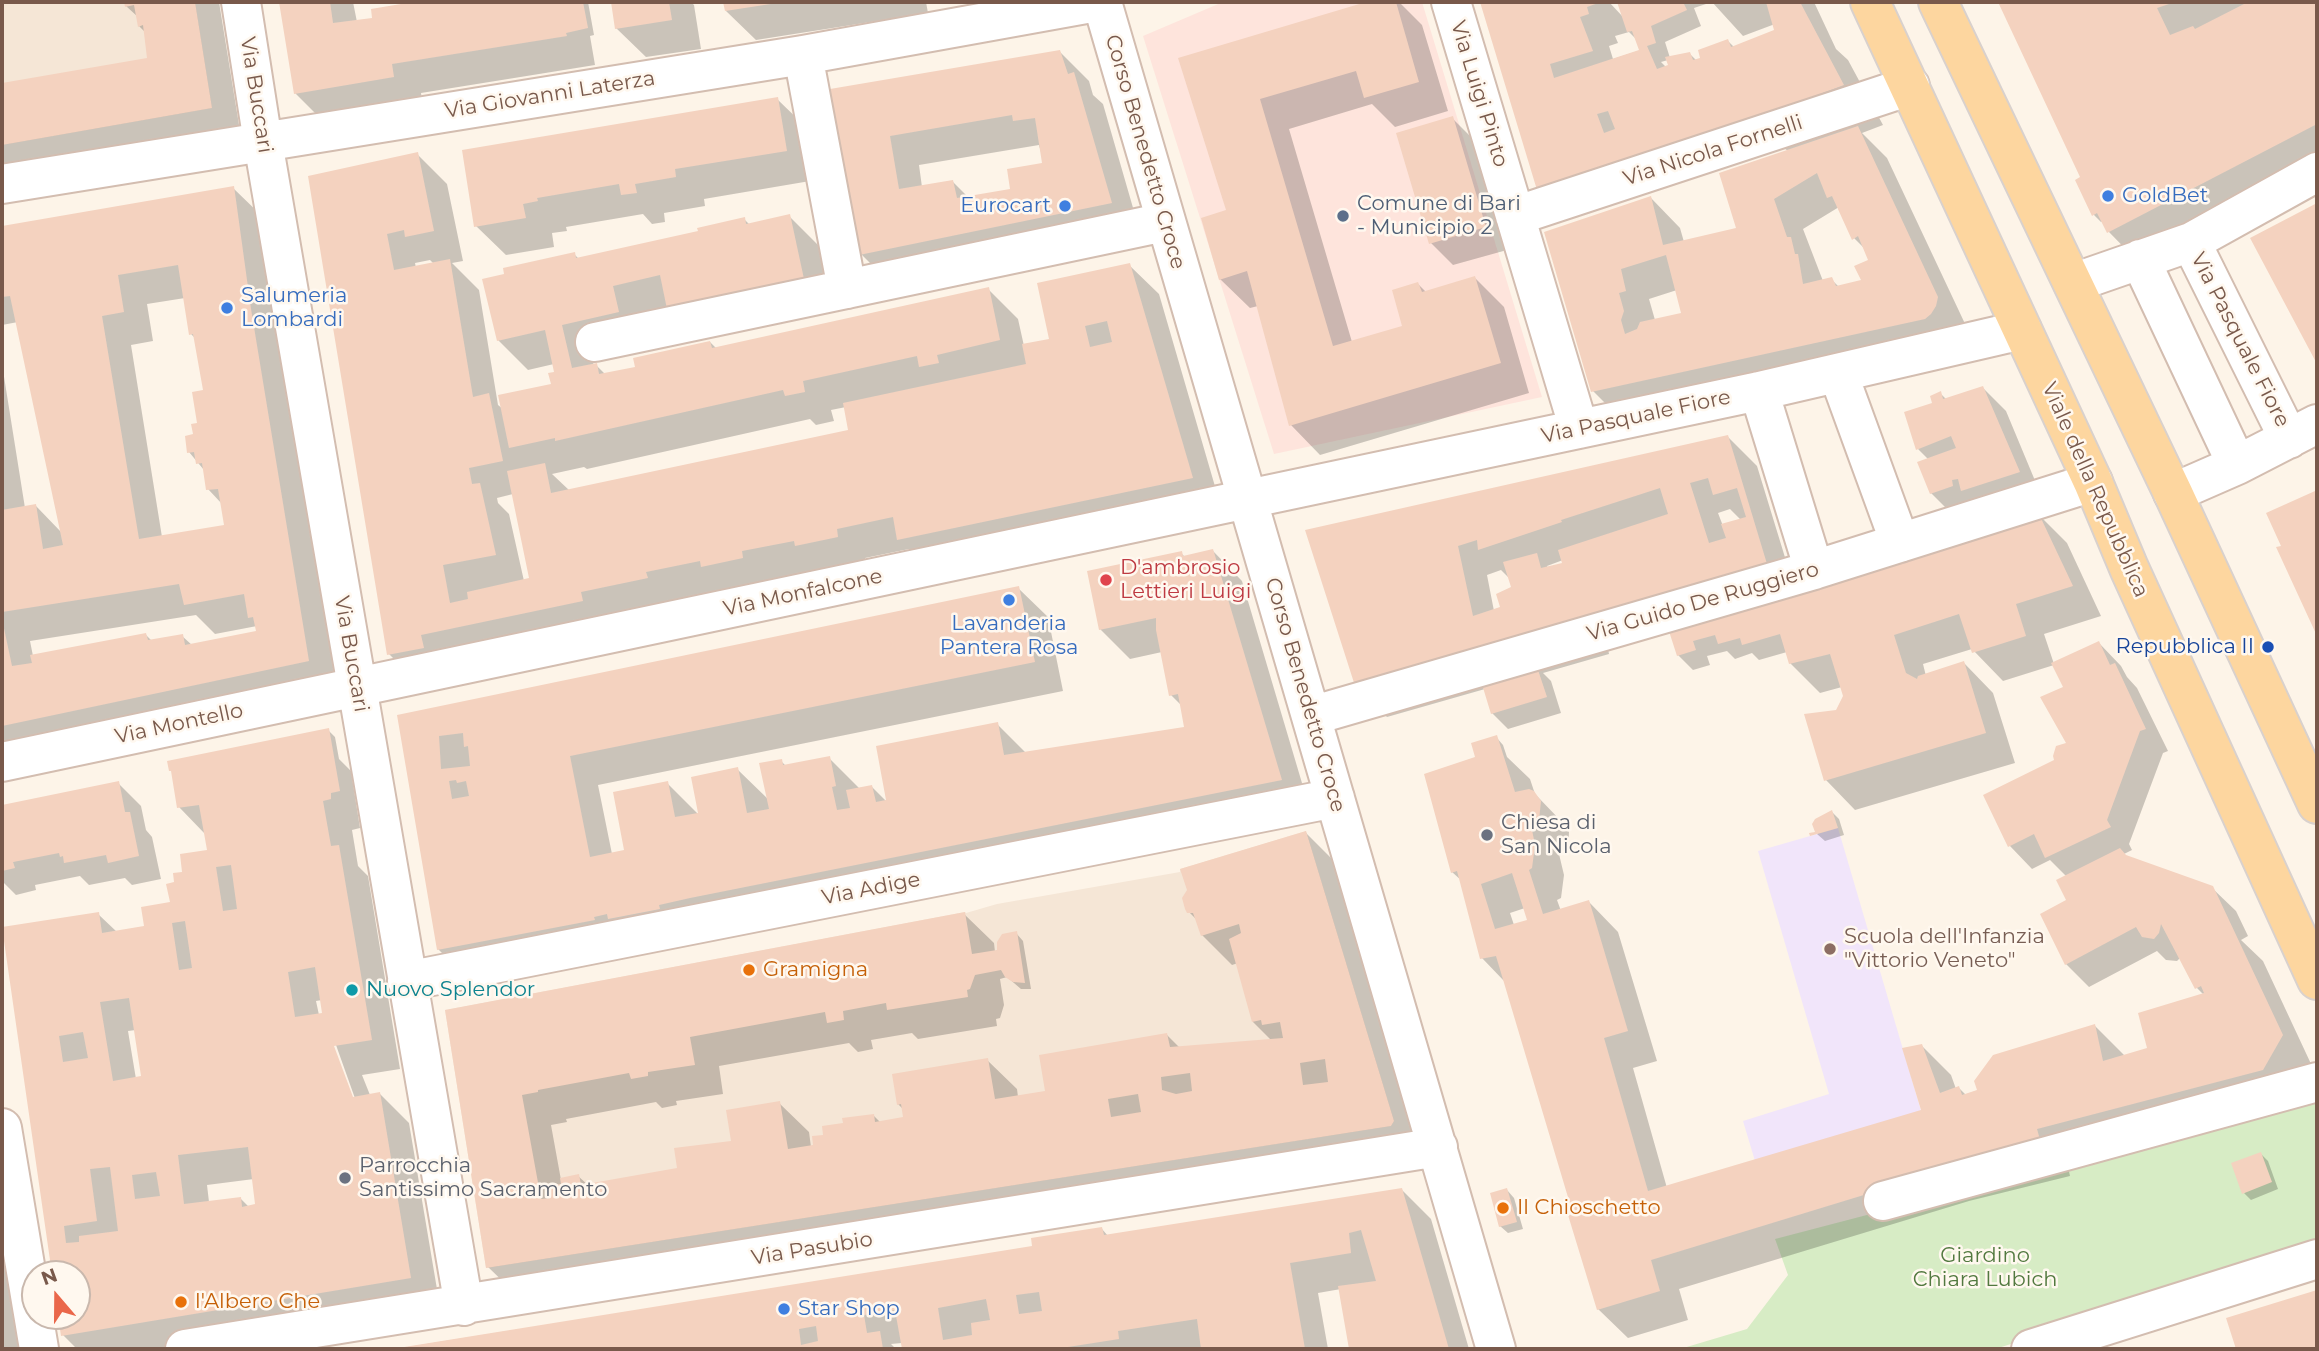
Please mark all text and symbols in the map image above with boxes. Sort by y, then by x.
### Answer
street label: Via Luigi Pinto [1445,18,1513,170]
street label: Corso Benedetto Croce [1099,32,1191,272]
street label: Via Buccari [234,35,278,155]
street label: Via Giovanni Laterza [443,66,657,124]
street label: Via Nicola Fornelli [1620,110,1806,192]
place label: GoldBet [2122,183,2208,209]
marker: GoldBet [2100,188,2116,204]
place label: Comune di Bari - Municipio 2 [1357,191,1521,241]
place label: Eurocart [960,193,1051,219]
marker: Eurocart [1057,198,1073,214]
marker: Comune di Bari - Municipio 2 [1335,208,1351,224]
street label: Via Pasquale Fiore [2185,248,2295,432]
place label: Salumeria Lombardi [241,283,347,333]
marker: Salumeria Lombardi [219,300,235,316]
street label: Viale della Repubblica [2036,379,2154,601]
street label: Via Pasquale Fiore [1539,385,1733,449]
place label: D'ambrosio Lettieri Luigi [1120,555,1251,605]
street label: Via Guido De Ruggiero [1584,557,1822,647]
street label: Via Monfalcone [721,564,885,622]
marker: D'ambrosio Lettieri Luigi [1098,572,1114,588]
street label: Corso Benedetto Croce [1259,575,1351,815]
marker: Lavanderia Pantera Rosa [1001,592,1017,608]
street label: Via Buccari [328,594,374,714]
place label: Lavanderia Pantera Rosa [940,611,1078,661]
place label: Repubblica II [2116,634,2254,660]
marker: Repubblica II [2260,639,2276,655]
street label: Via Montello [113,698,245,750]
place label: Chiesa di San Nicola [1501,810,1612,860]
marker: Chiesa di San Nicola [1479,827,1495,843]
street label: Via Adige [820,867,922,911]
place label: Scuola dell'Infanzia "Vittorio Veneto" [1844,924,2045,974]
marker: Scuola dell'Infanzia "Vittorio Veneto" [1822,941,1838,957]
place label: Gramigna [763,957,868,983]
marker: Gramigna [741,962,757,978]
place label: Nuovo Splendor [366,977,535,1003]
marker: Nuovo Splendor [344,982,360,998]
place label: Parrocchia Santissimo Sacramento [359,1153,607,1203]
marker: Parrocchia Santissimo Sacramento [337,1170,353,1186]
place label: Il Chioschetto [1517,1195,1661,1221]
marker: Il Chioschetto [1495,1200,1511,1216]
street label: Via Pasubio [750,1227,874,1271]
park label: Giardino Chiara Lubich [1913,1243,2057,1293]
north arrow [21,1260,91,1330]
text: N [38,1263,60,1290]
place label: l'Albero Che [195,1289,320,1315]
marker: l'Albero Che [173,1294,189,1310]
place label: Star Shop [798,1296,900,1322]
marker: Star Shop [776,1301,792,1317]

